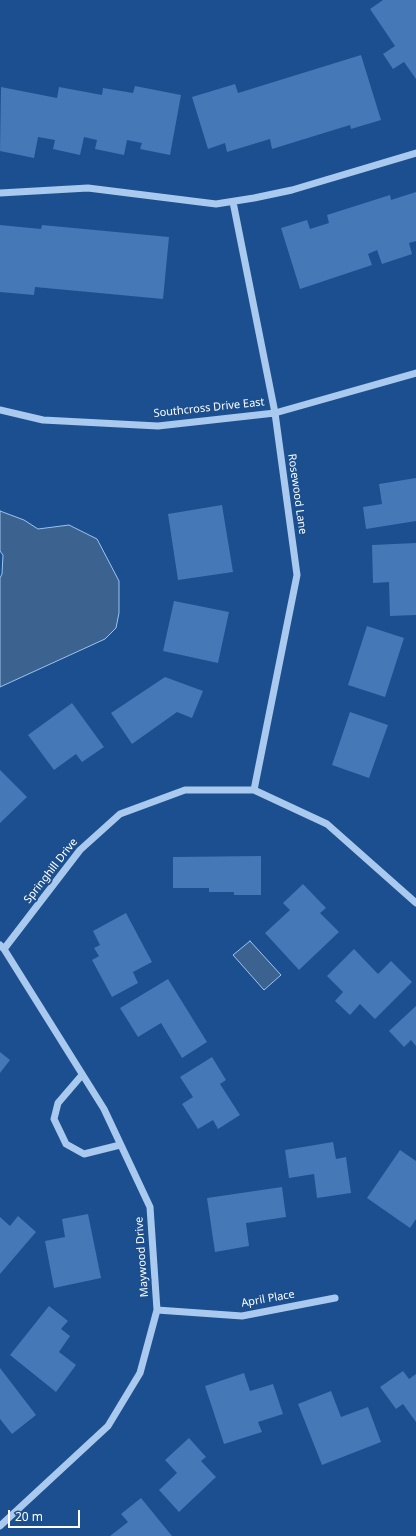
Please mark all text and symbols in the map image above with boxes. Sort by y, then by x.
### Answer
street label: Southcross Drive East [153,396,265,420]
street label: Rosewood Lane [285,453,309,535]
street label: Springhill Drive [21,836,81,906]
street label: Maywood Drive [133,1216,151,1298]
street label: April Place [240,1288,296,1310]
scale bar [10,1502,82,1528]
text: 20 m [15,1508,43,1525]

